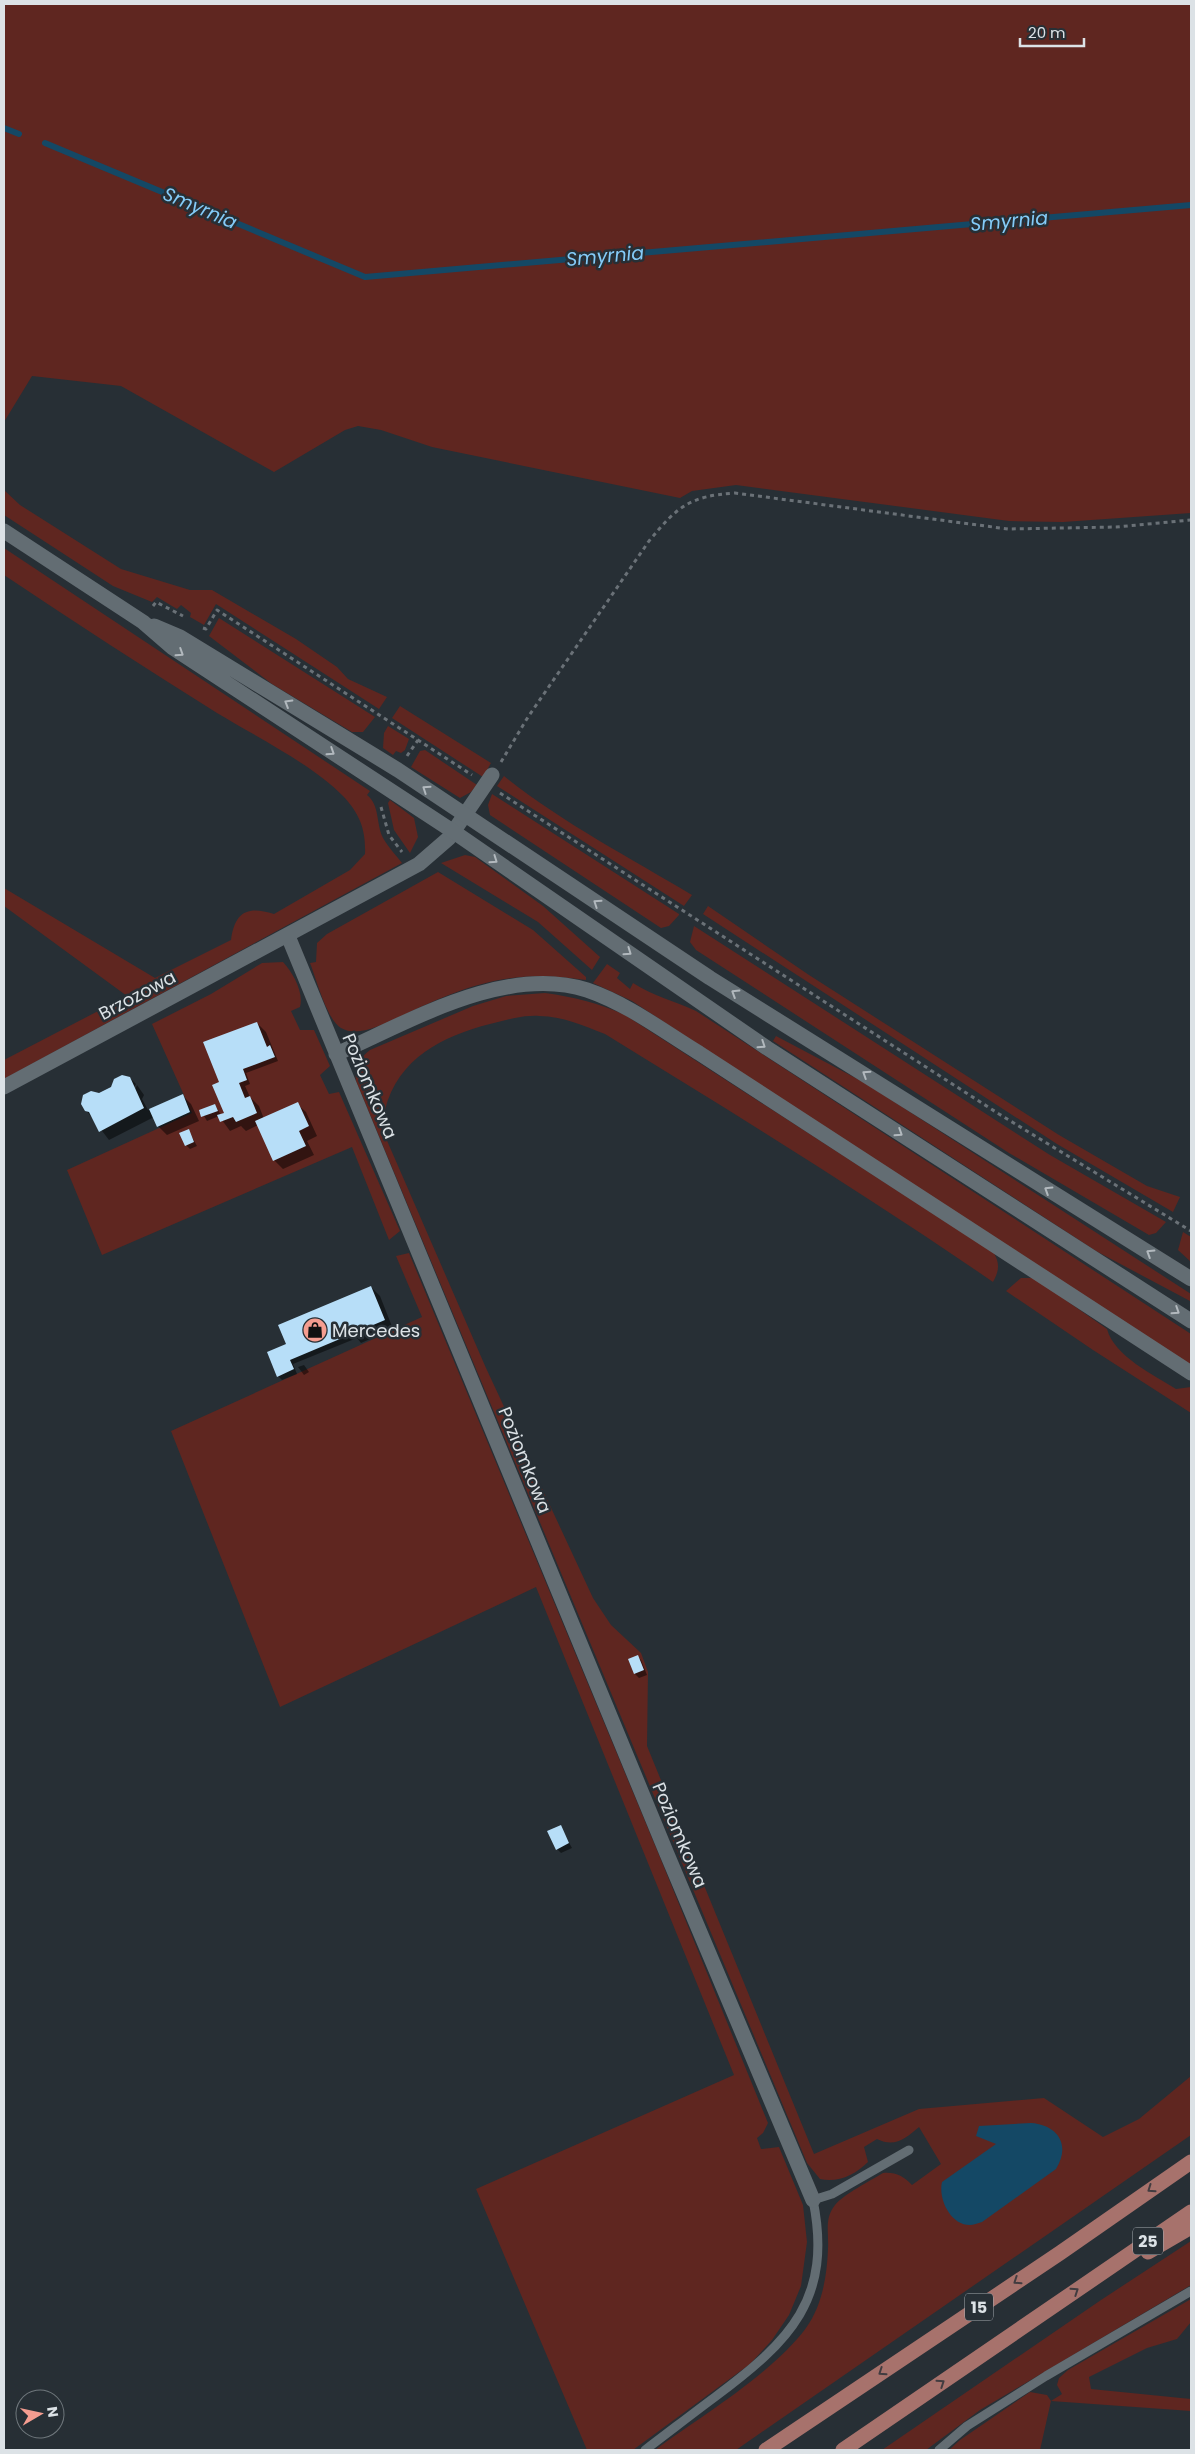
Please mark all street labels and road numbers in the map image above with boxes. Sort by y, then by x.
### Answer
street label: Brzozowa [94,964,180,1026]
street label: Poziomkowa [337,1029,403,1143]
street label: Poziomkowa [492,1403,558,1517]
street label: Poziomkowa [647,1778,713,1892]
road number: 25 [1133,2228,1163,2254]
road number: 15 [965,2294,993,2320]

